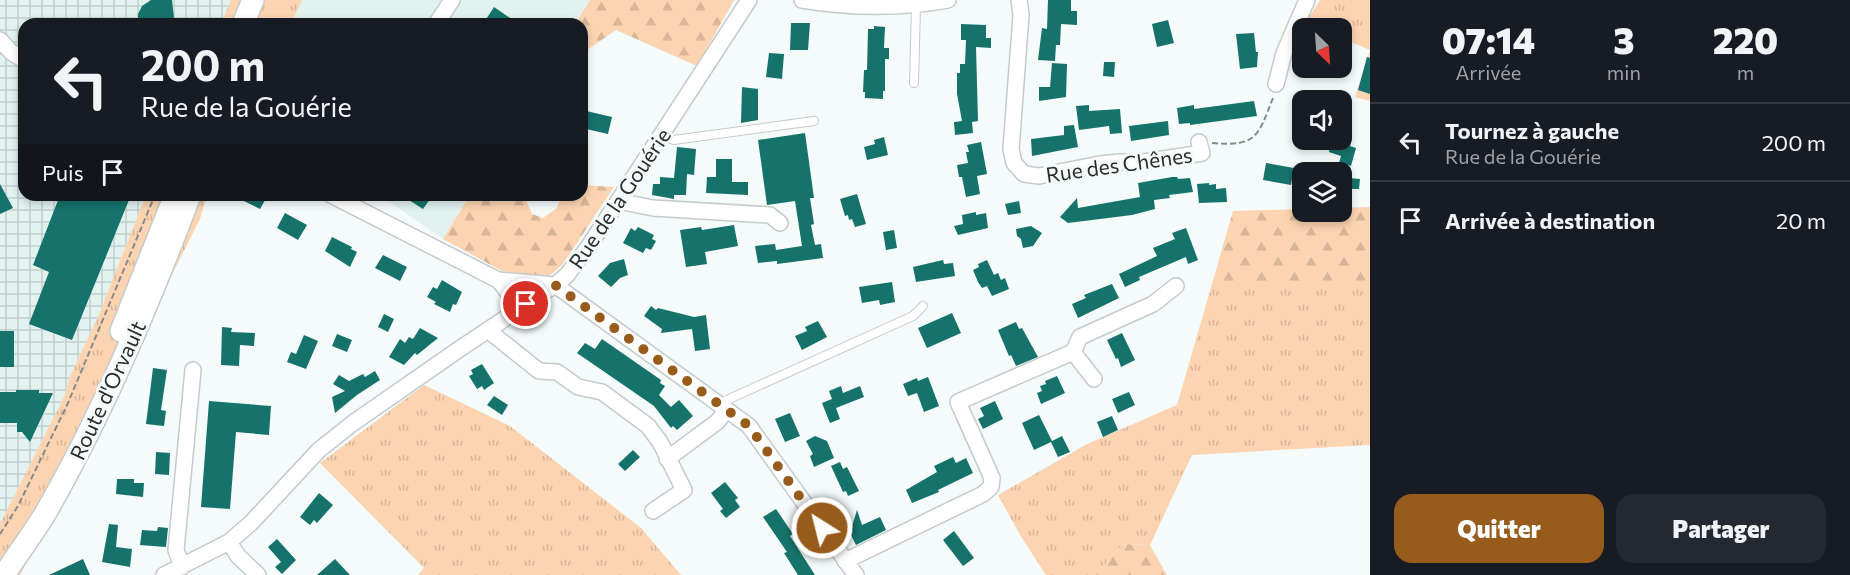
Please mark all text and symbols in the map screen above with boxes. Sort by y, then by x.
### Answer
text: 07:14 [1442,17,1535,61]
text: 3 [1613,17,1634,61]
text: 220 [1713,17,1778,61]
north arrow [1292,18,1352,78]
map controls [1292,18,1352,222]
text: 200 m [141,38,265,90]
icon: left [42,42,120,120]
text: Arrivée [1455,60,1521,84]
text: min [1607,60,1641,84]
text: m [1737,60,1754,84]
text: Rue de la Gouérie [141,90,352,123]
button: sound [1292,90,1352,150]
text: Tournez à gauche [1445,117,1619,144]
street label: Rue de la Gouérie [563,123,675,273]
icon: left [1394,126,1427,159]
text: 200 m [1762,129,1826,156]
street label: Rue des Chênes [1044,141,1194,187]
text: Rue de la Gouérie [1445,144,1601,168]
icon: arrive [96,156,129,189]
text: Puis [42,159,84,186]
button: layers [1292,162,1352,222]
icon: arrive [1394,204,1427,237]
text: Arrivée à destination [1445,207,1655,234]
text: 20 m [1776,207,1826,234]
pin [500,278,551,329]
icon: arrive [509,287,542,320]
street label: Route d'Orvault [64,317,150,463]
button: Quitter [1394,494,1604,563]
button: Partager [1616,494,1826,563]
position arrow [790,496,854,560]

